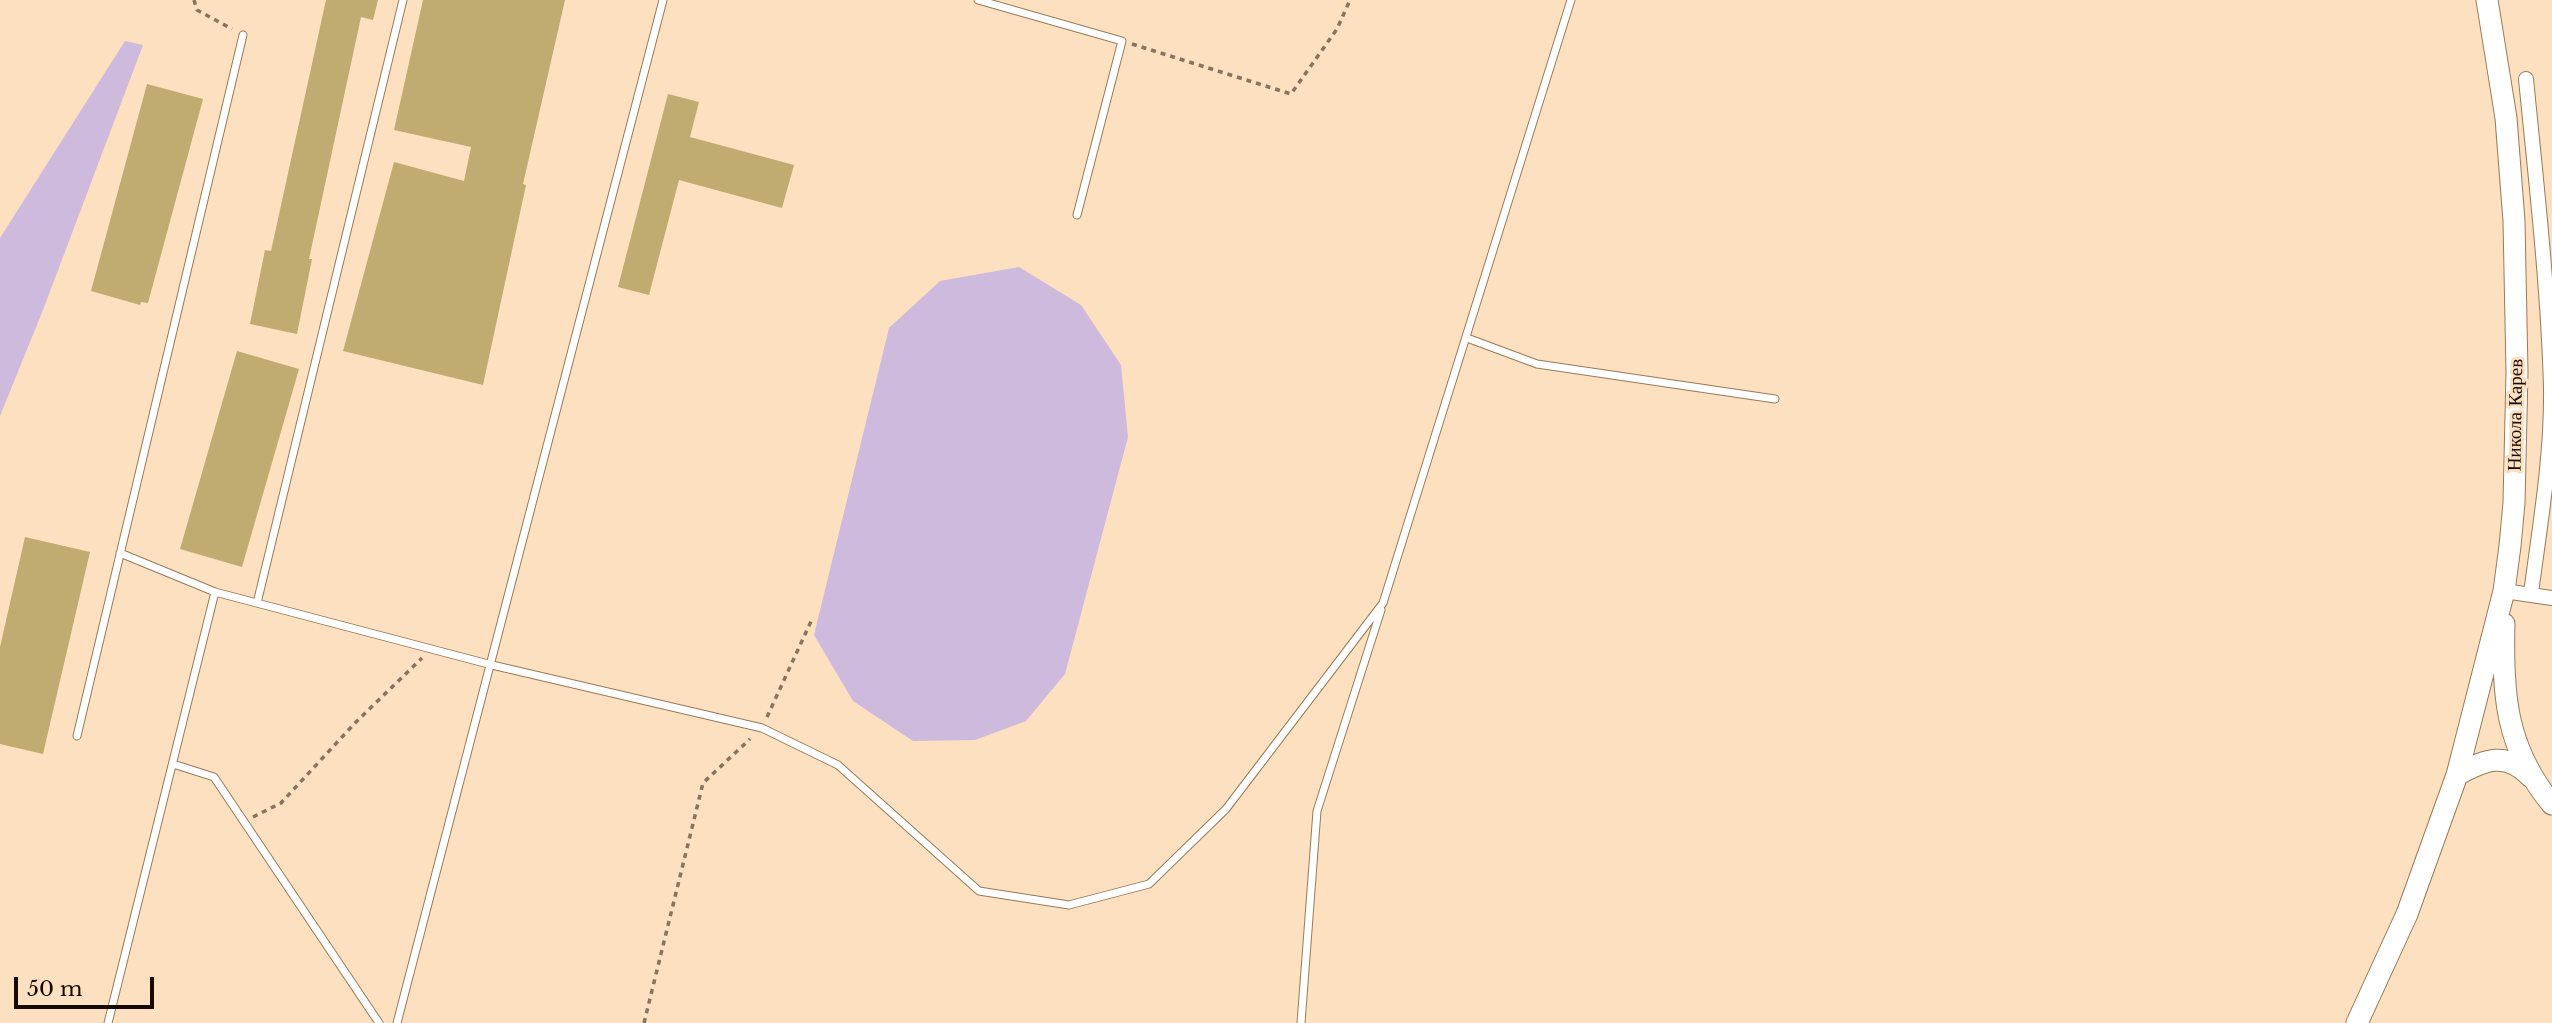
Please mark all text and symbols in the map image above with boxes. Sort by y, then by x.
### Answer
street label: Никола Карев [2504,359,2528,471]
scale bar [18,964,158,1008]
text: 50 m [27,976,82,1002]

